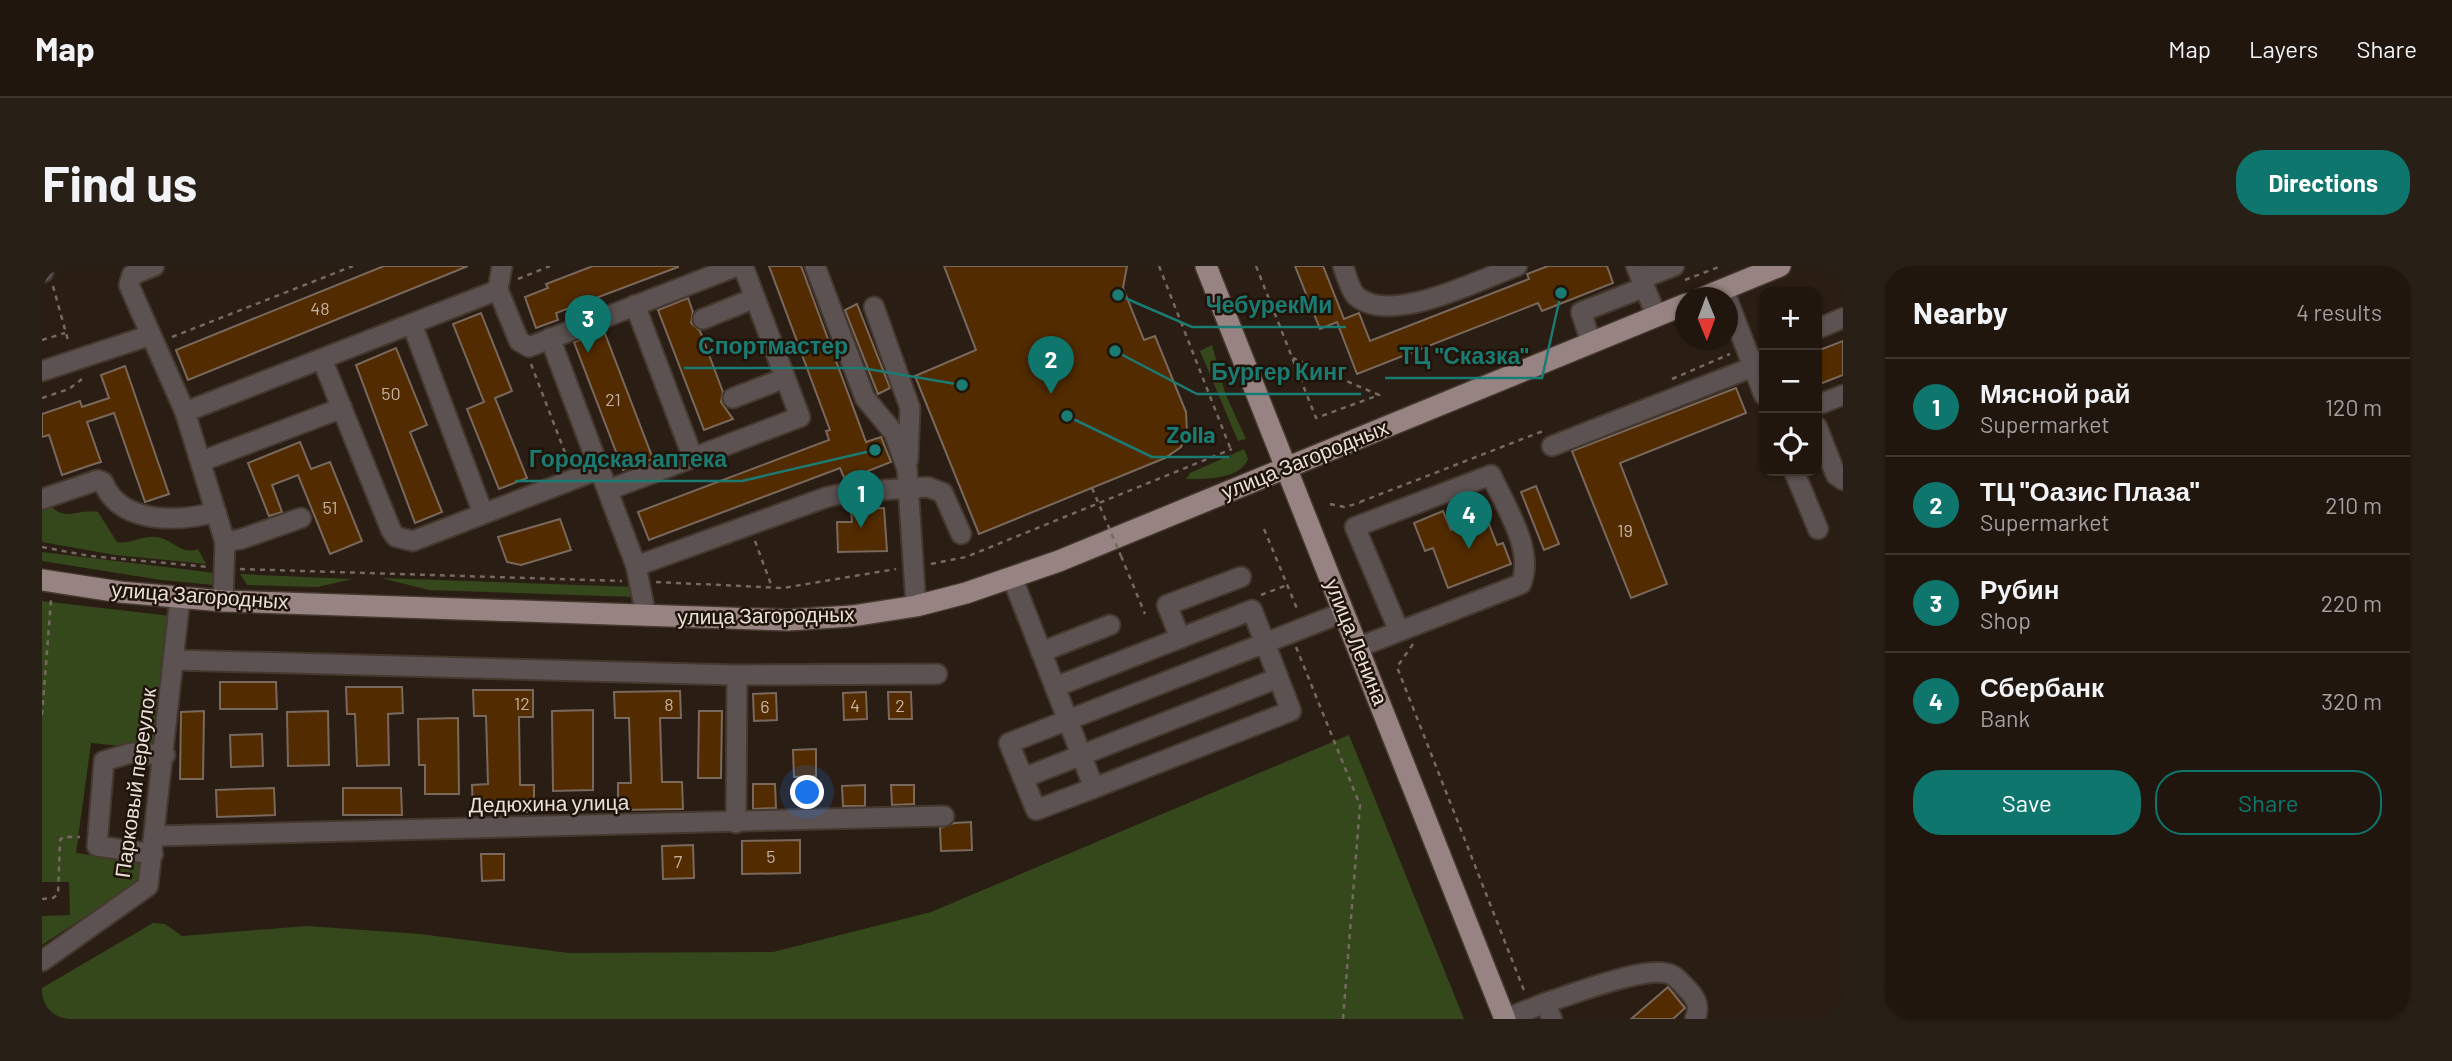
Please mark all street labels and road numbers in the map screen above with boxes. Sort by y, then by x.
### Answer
street label: улица Загородных [1217,414,1392,503]
street label: улица Ленина [1321,575,1394,709]
street label: улица Загородных [111,576,290,613]
street label: улица Загородных [677,600,855,629]
street label: Парковый переулок [109,686,160,879]
street label: Дедюхина улица [468,789,630,816]

